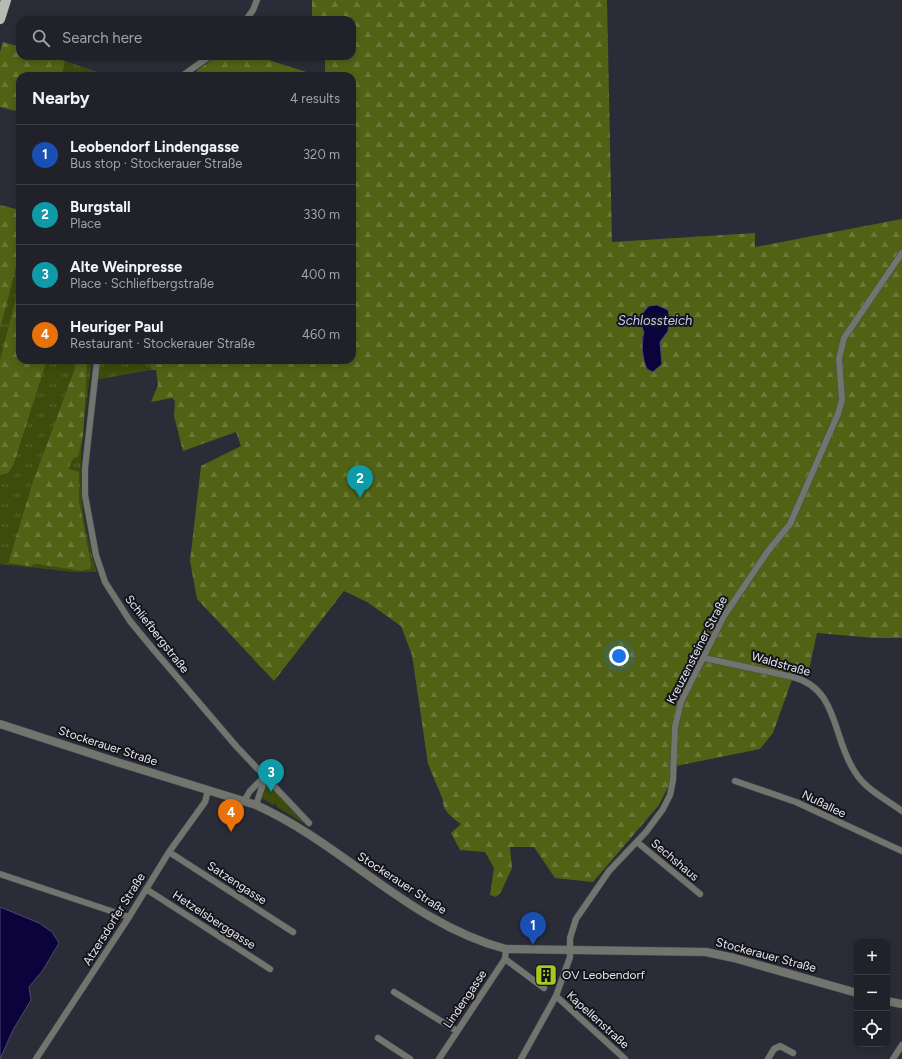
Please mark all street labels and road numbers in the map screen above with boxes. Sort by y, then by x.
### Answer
street label: Schliefbergstraße [122,592,192,676]
street label: Kreuzensteiner Straße [664,593,730,706]
street label: Waldstraße [750,649,812,679]
street label: Stockerauer Straße [57,723,160,769]
street label: Nußallee [800,787,849,821]
street label: Sechshaus [648,836,702,884]
street label: Stockerauer Straße [355,849,450,917]
street label: Satzengasse [205,859,270,908]
street label: Atzersdorfer Straße [80,870,148,968]
street label: Hetzelsberggasse [170,888,259,952]
street label: Stockerauer Straße [714,935,818,975]
street label: Lindengasse [440,967,490,1031]
street label: Kapellenstraße [564,988,632,1052]

